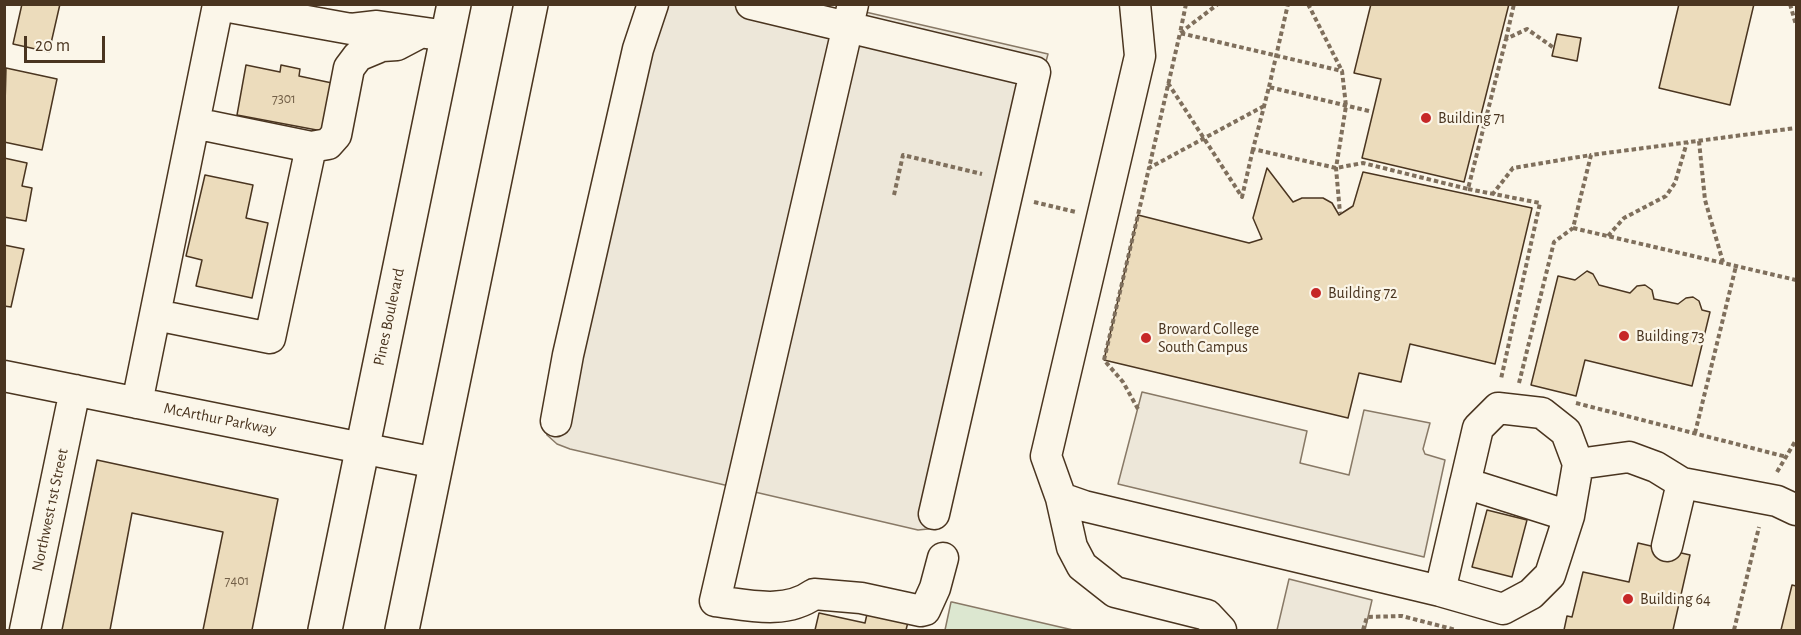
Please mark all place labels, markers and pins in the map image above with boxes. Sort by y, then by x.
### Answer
place label: Building 71 [1438,108,1506,128]
marker: Building 71 [1419,111,1433,125]
place label: Building 72 [1328,283,1397,303]
marker: Building 72 [1309,286,1323,300]
place label: Broward College South Campus [1158,319,1259,357]
place label: Building 73 [1636,326,1705,346]
marker: Building 73 [1617,329,1631,343]
marker: Broward College South Campus [1139,331,1153,345]
place label: Building 64 [1640,589,1711,609]
marker: Building 64 [1621,592,1635,606]

